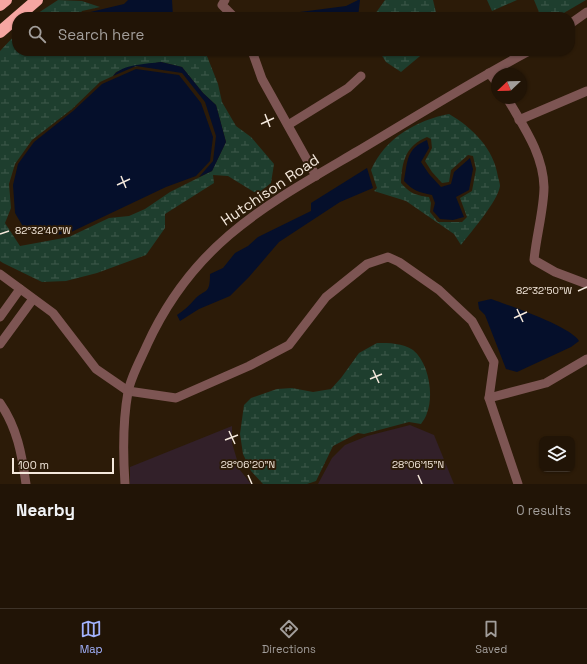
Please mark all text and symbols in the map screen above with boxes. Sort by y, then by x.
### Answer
search box [12,12,575,56]
icon: search [26,23,48,45]
text: Search here [58,25,144,44]
north arrow [491,68,527,104]
street label: Hutchison Road [217,150,323,229]
text: 82°32'40"W [15,224,71,237]
text: 82°32'50"W [516,284,572,297]
map controls [539,436,575,472]
button: layers [539,436,575,472]
scale bar [12,456,114,475]
text: 100 m [18,458,49,472]
text: 28°06'20"N [221,458,275,471]
text: 28°06'15"N [392,458,444,471]
text: Nearby [16,499,75,521]
text: 0 results [516,502,571,519]
tab: Map [80,618,103,656]
tab: Directions [262,618,316,656]
tab: Saved [475,618,507,656]

